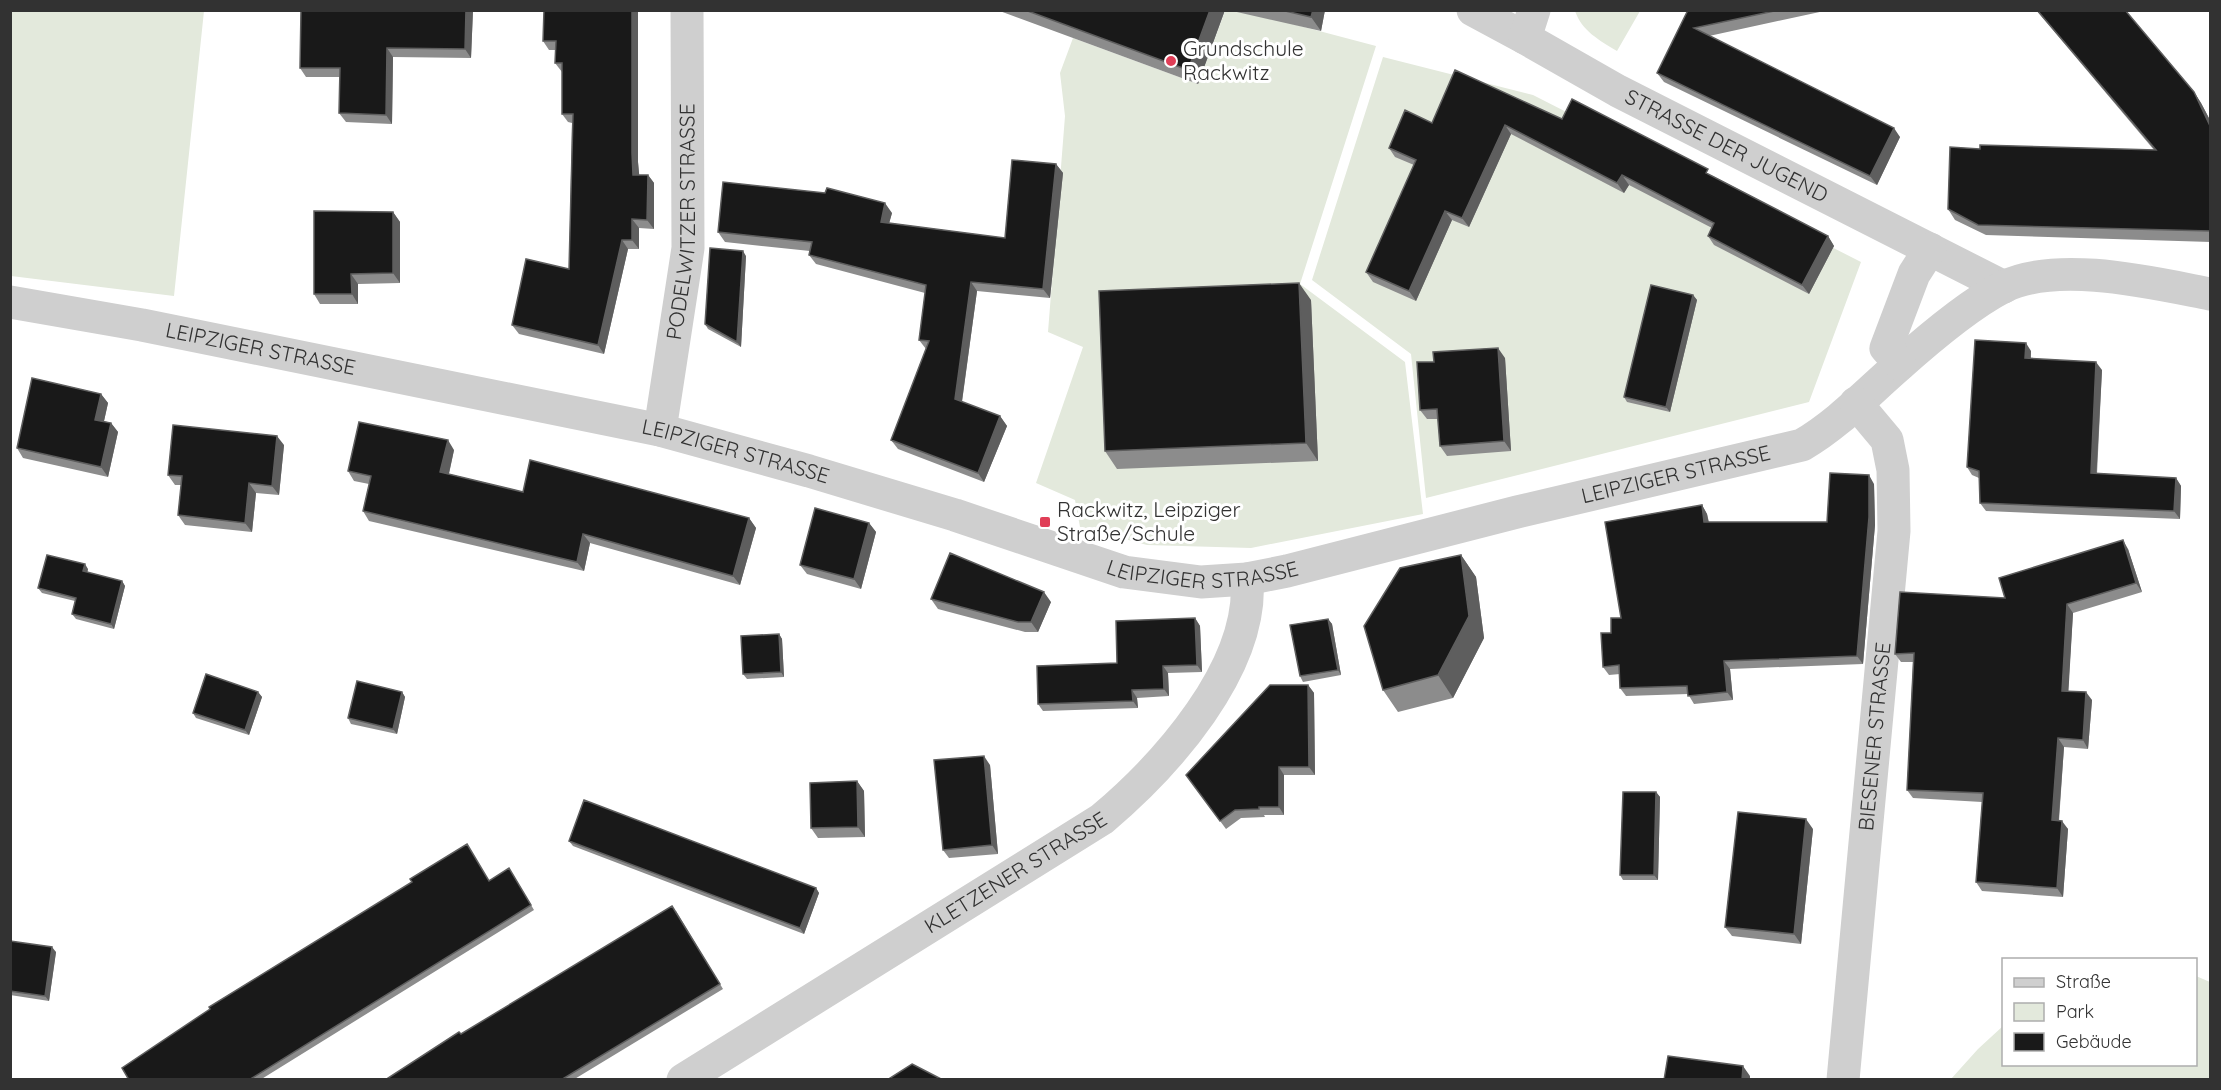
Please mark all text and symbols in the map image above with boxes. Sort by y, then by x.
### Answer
place label: Grundschule Rackwitz [1183,35,1304,85]
marker: Grundschule Rackwitz [1164,54,1178,68]
street label: STRASSE DER JUGEND [1621,83,1833,208]
street label: PODELWITZER STRASSE [660,103,700,342]
street label: LEIPZIGER STRASSE [163,316,358,380]
street label: LEIPZIGER STRASSE [640,413,833,488]
street label: LEIPZIGER STRASSE [1578,439,1773,508]
place label: Rackwitz, Leipziger Straße/Schule [1057,496,1241,546]
marker: Rackwitz, Leipziger Straße/Schule [1038,515,1052,529]
street label: LEIPZIGER STRASSE [1103,553,1301,595]
street label: BIESENER STRASSE [1852,641,1896,832]
street label: KLETZENER STRASSE [919,805,1111,939]
legend [2002,958,2197,1066]
text: Straße [2056,970,2111,993]
text: Park [2056,1000,2094,1023]
text: Gebäude [2056,1030,2132,1053]

